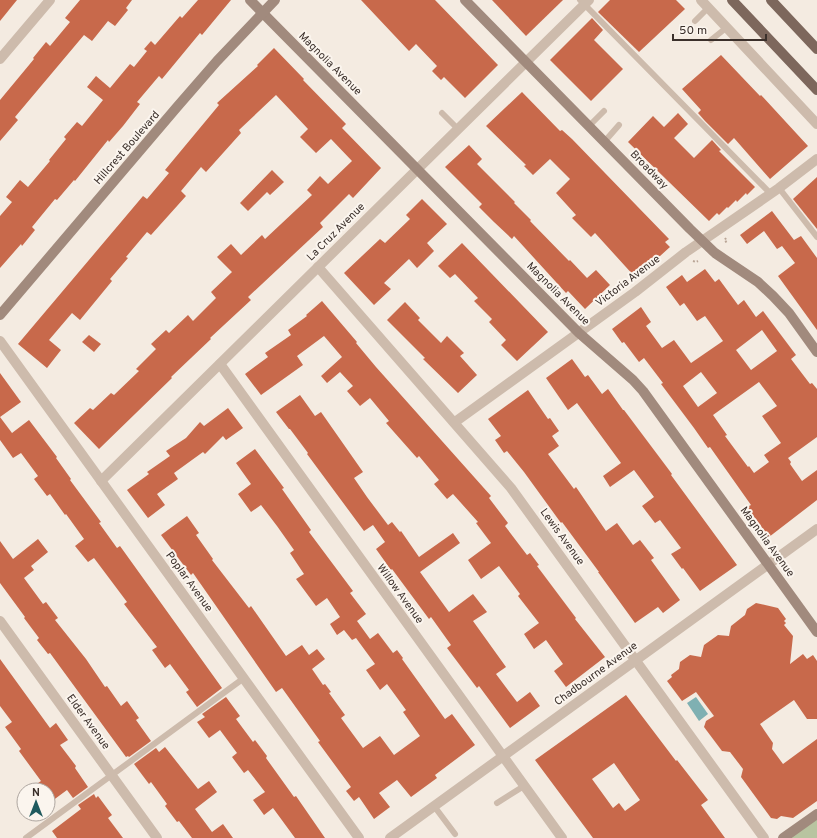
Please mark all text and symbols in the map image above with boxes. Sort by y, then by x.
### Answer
scale bar [673,16,766,42]
text: 50 m [679,23,707,39]
street label: Magnolia Avenue [295,29,365,99]
street label: Hillcrest Boulevard [91,108,163,188]
street label: Broadway [627,148,671,193]
street label: La Cruz Avenue [304,200,368,264]
street label: Victoria Avenue [593,252,663,310]
street label: Magnolia Avenue [523,259,593,329]
street label: Magnolia Avenue [737,504,797,580]
street label: Lewis Avenue [537,506,587,568]
street label: Poplar Avenue [162,549,216,615]
street label: Willow Avenue [374,561,426,627]
street label: Chadbourne Avenue [552,639,641,709]
street label: Elder Avenue [63,692,113,752]
north arrow [16,782,56,822]
text: N [32,786,40,800]

